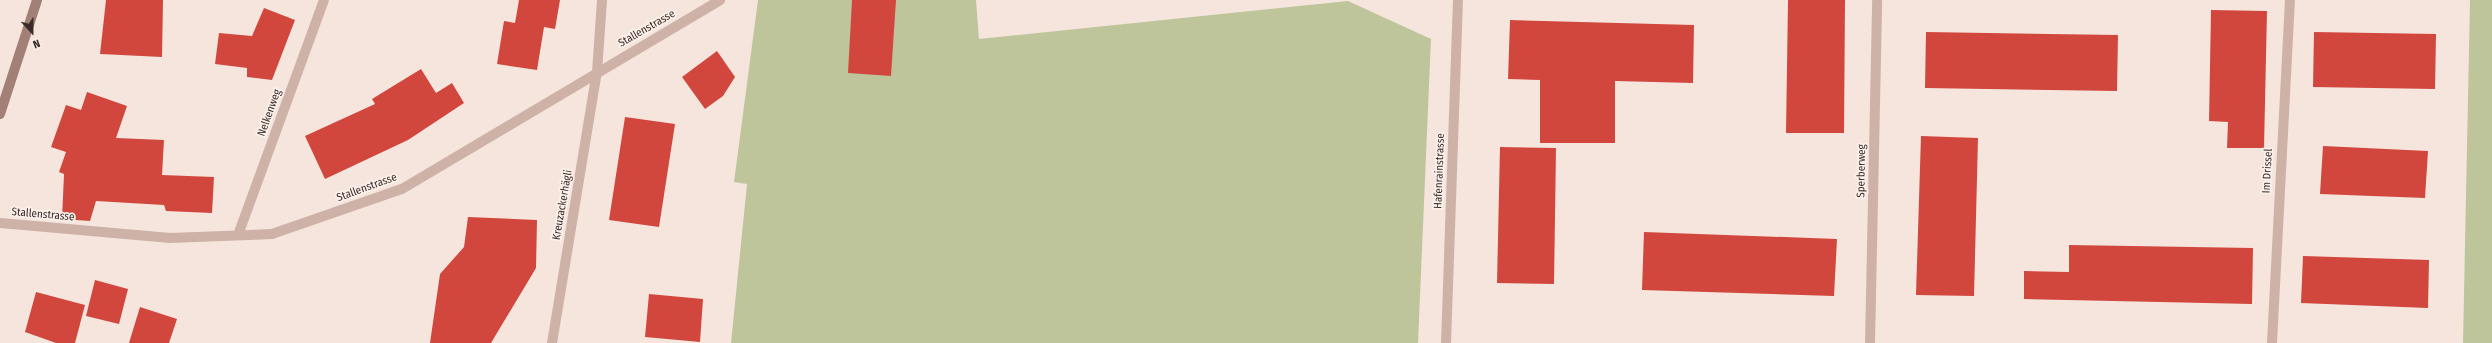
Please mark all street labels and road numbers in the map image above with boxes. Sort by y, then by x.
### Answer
street label: Stallenstrasse [616,8,678,50]
street label: Nelkenweg [255,88,285,138]
street label: Hafenrainstrasse [1432,133,1448,209]
street label: Sperberweg [1855,144,1869,198]
street label: Im Drissel [2260,148,2276,194]
street label: Kreuzackerhägli [550,169,576,241]
street label: Stallenstrasse [335,171,399,205]
street label: Stallenstrasse [11,206,75,224]

